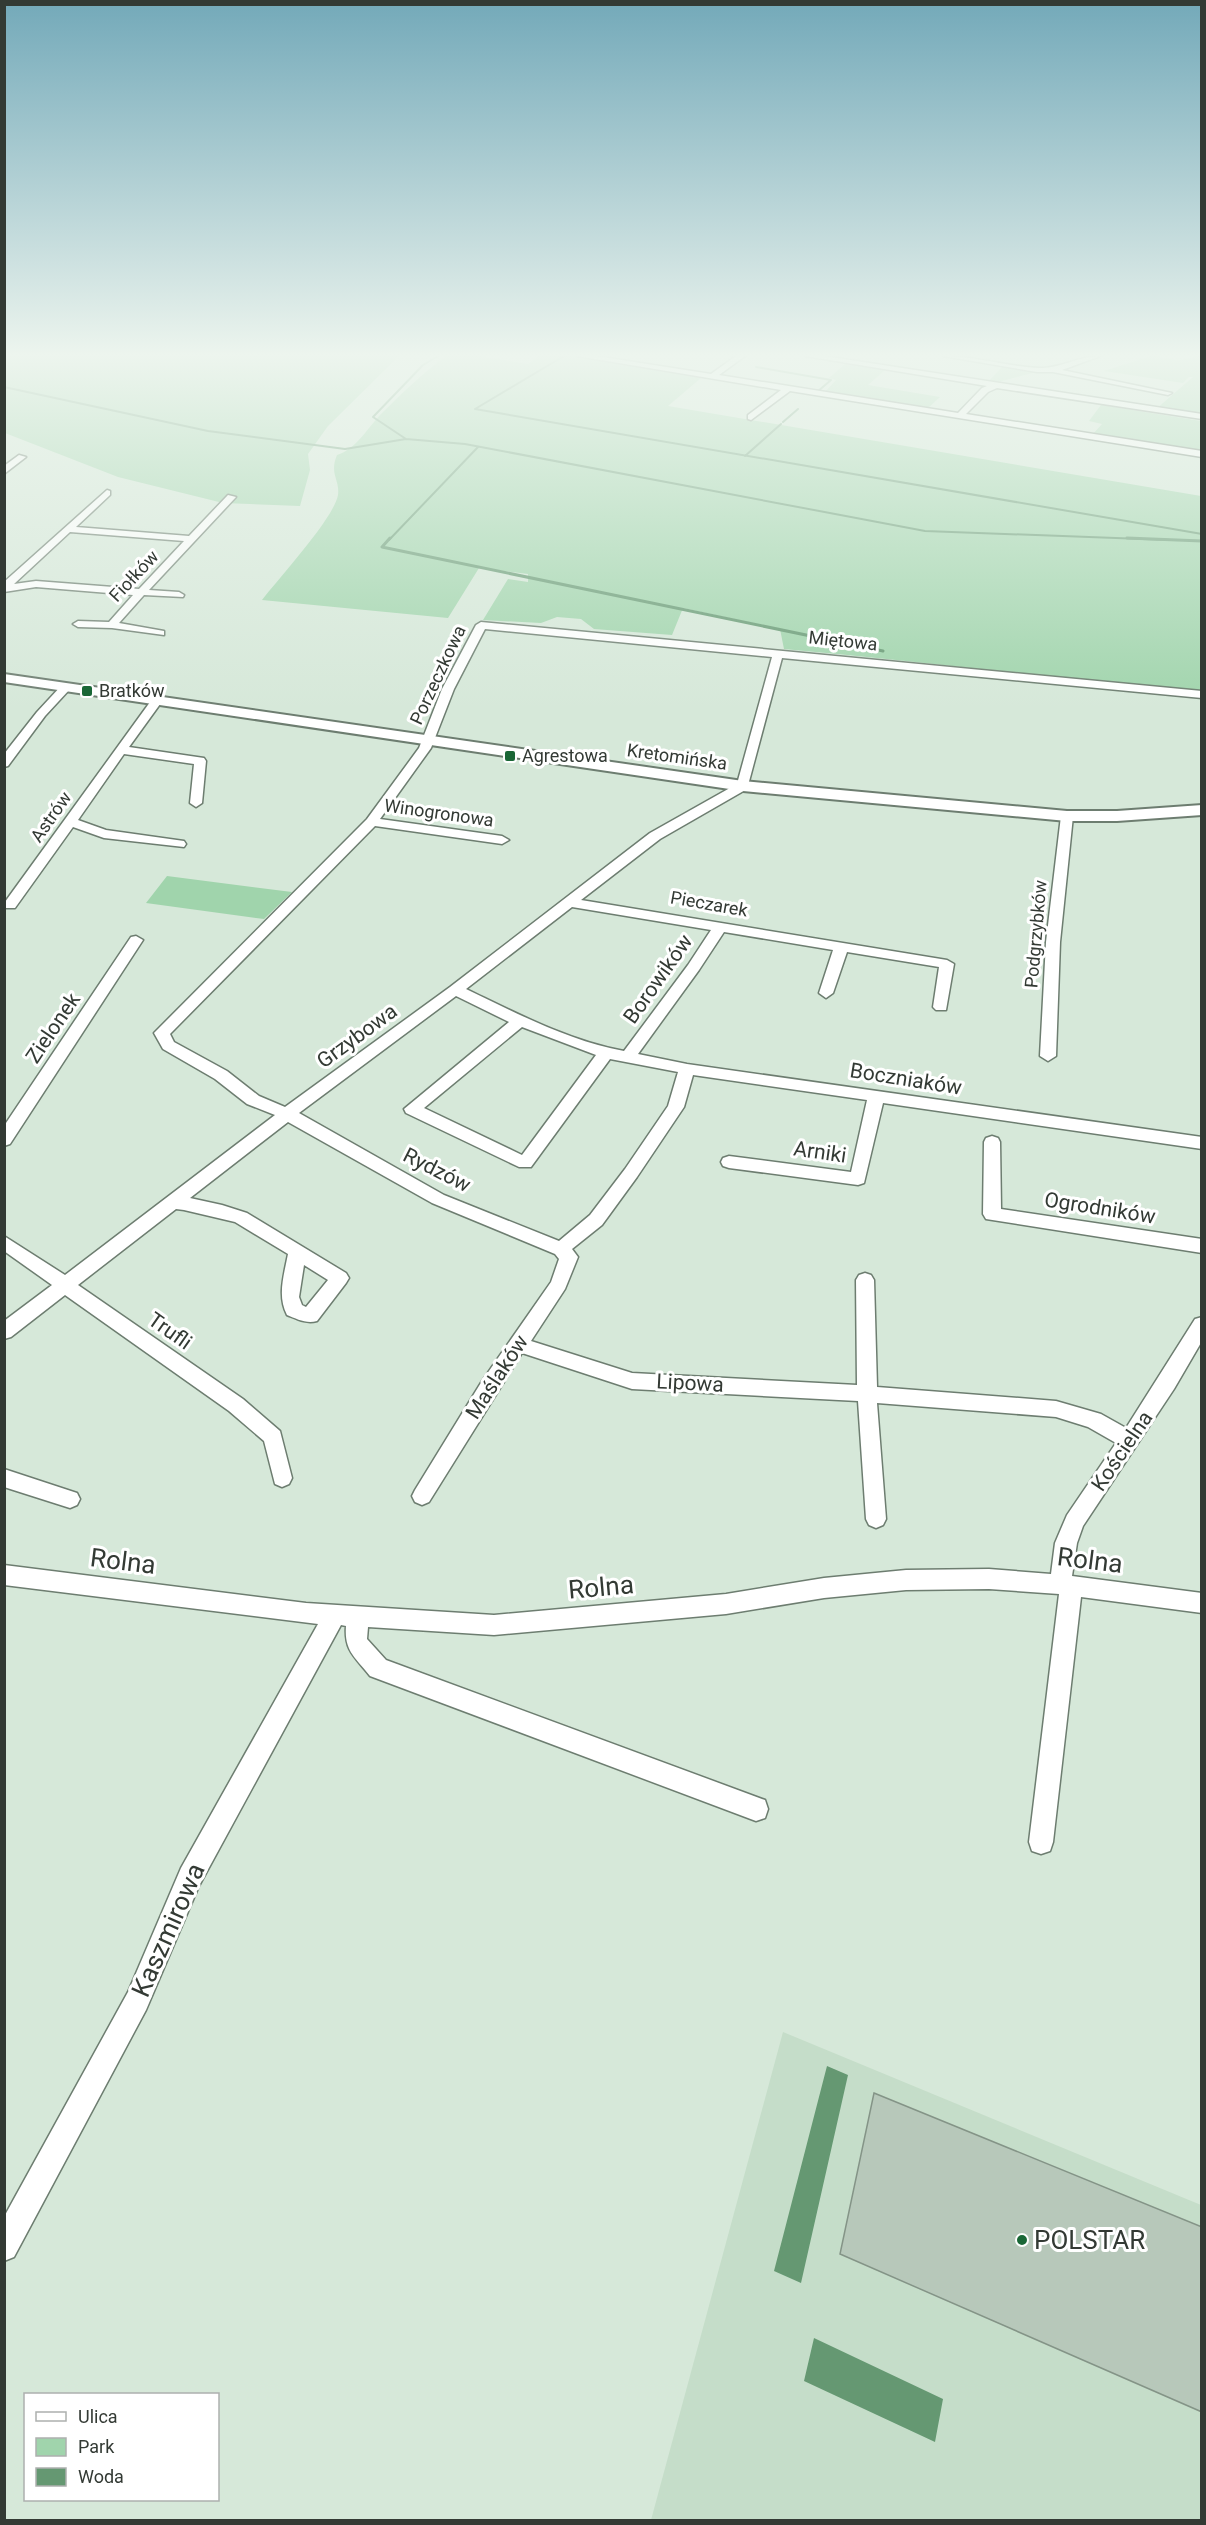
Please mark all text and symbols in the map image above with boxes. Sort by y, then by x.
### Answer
street label: Fiołków [105,545,163,606]
street label: Porzeczkowa [405,622,470,728]
street label: Miętowa [808,626,878,655]
place label: Bratków [99,680,165,701]
marker: Bratków [80,684,94,698]
street label: Kretomińska [626,739,729,774]
place label: Agrestowa [522,745,608,766]
marker: Agrestowa [503,749,517,763]
street label: Astrów [26,787,76,846]
street label: Winogronowa [383,794,495,831]
street label: Podgrzybków [1020,879,1051,989]
street label: Pieczarek [669,886,750,921]
street label: Borowików [619,930,698,1028]
street label: Zielonek [21,988,85,1068]
street label: Grzybowa [312,999,402,1073]
street label: Boczniaków [848,1058,964,1100]
street label: Arniki [792,1136,848,1168]
street label: Rydzów [399,1143,475,1197]
street label: Ogrodników [1043,1187,1157,1229]
street label: Trufli [144,1308,196,1354]
street label: Maślaków [461,1330,533,1424]
street label: Lipowa [656,1369,724,1397]
street label: Kościelna [1087,1407,1157,1495]
street label: Rolna [1056,1541,1124,1579]
street label: Rolna [89,1542,157,1580]
street label: Rolna [567,1569,635,1605]
street label: Kaszmirowa [125,1859,211,2001]
place label: POLSTAR [1034,2225,1145,2255]
marker: POLSTAR [1015,2233,1029,2247]
legend [24,2393,219,2501]
text: Ulica [78,2406,118,2427]
text: Park [78,2436,115,2457]
text: Woda [78,2466,124,2487]

